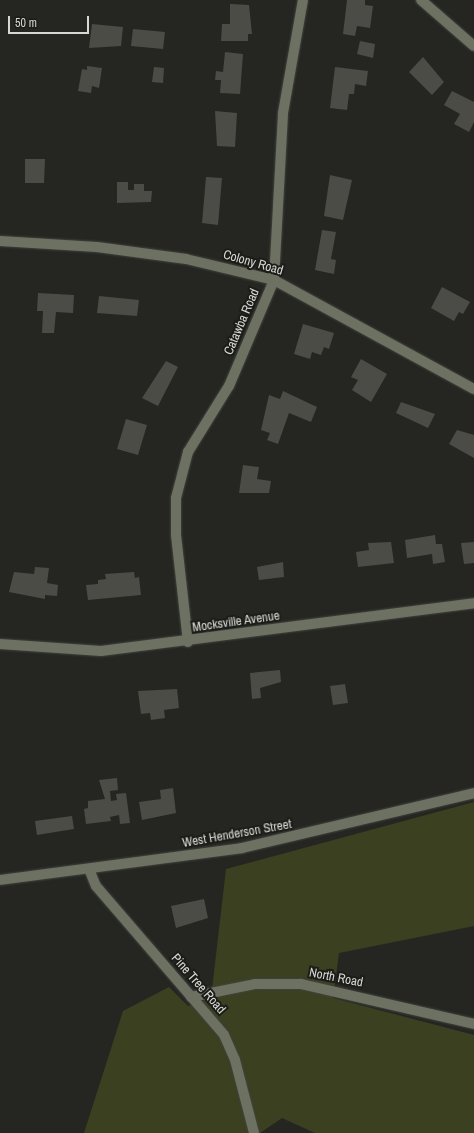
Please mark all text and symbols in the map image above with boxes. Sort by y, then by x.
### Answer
scale bar [10,8,91,34]
text: 50 m [15,15,37,31]
street label: Colony Road [221,247,285,279]
street label: Catawba Road [221,286,263,358]
street label: Mocksville Avenue [191,608,281,636]
street label: West Henderson Street [181,817,293,851]
street label: Pine Tree Road [168,951,228,1017]
street label: North Road [308,965,364,991]

